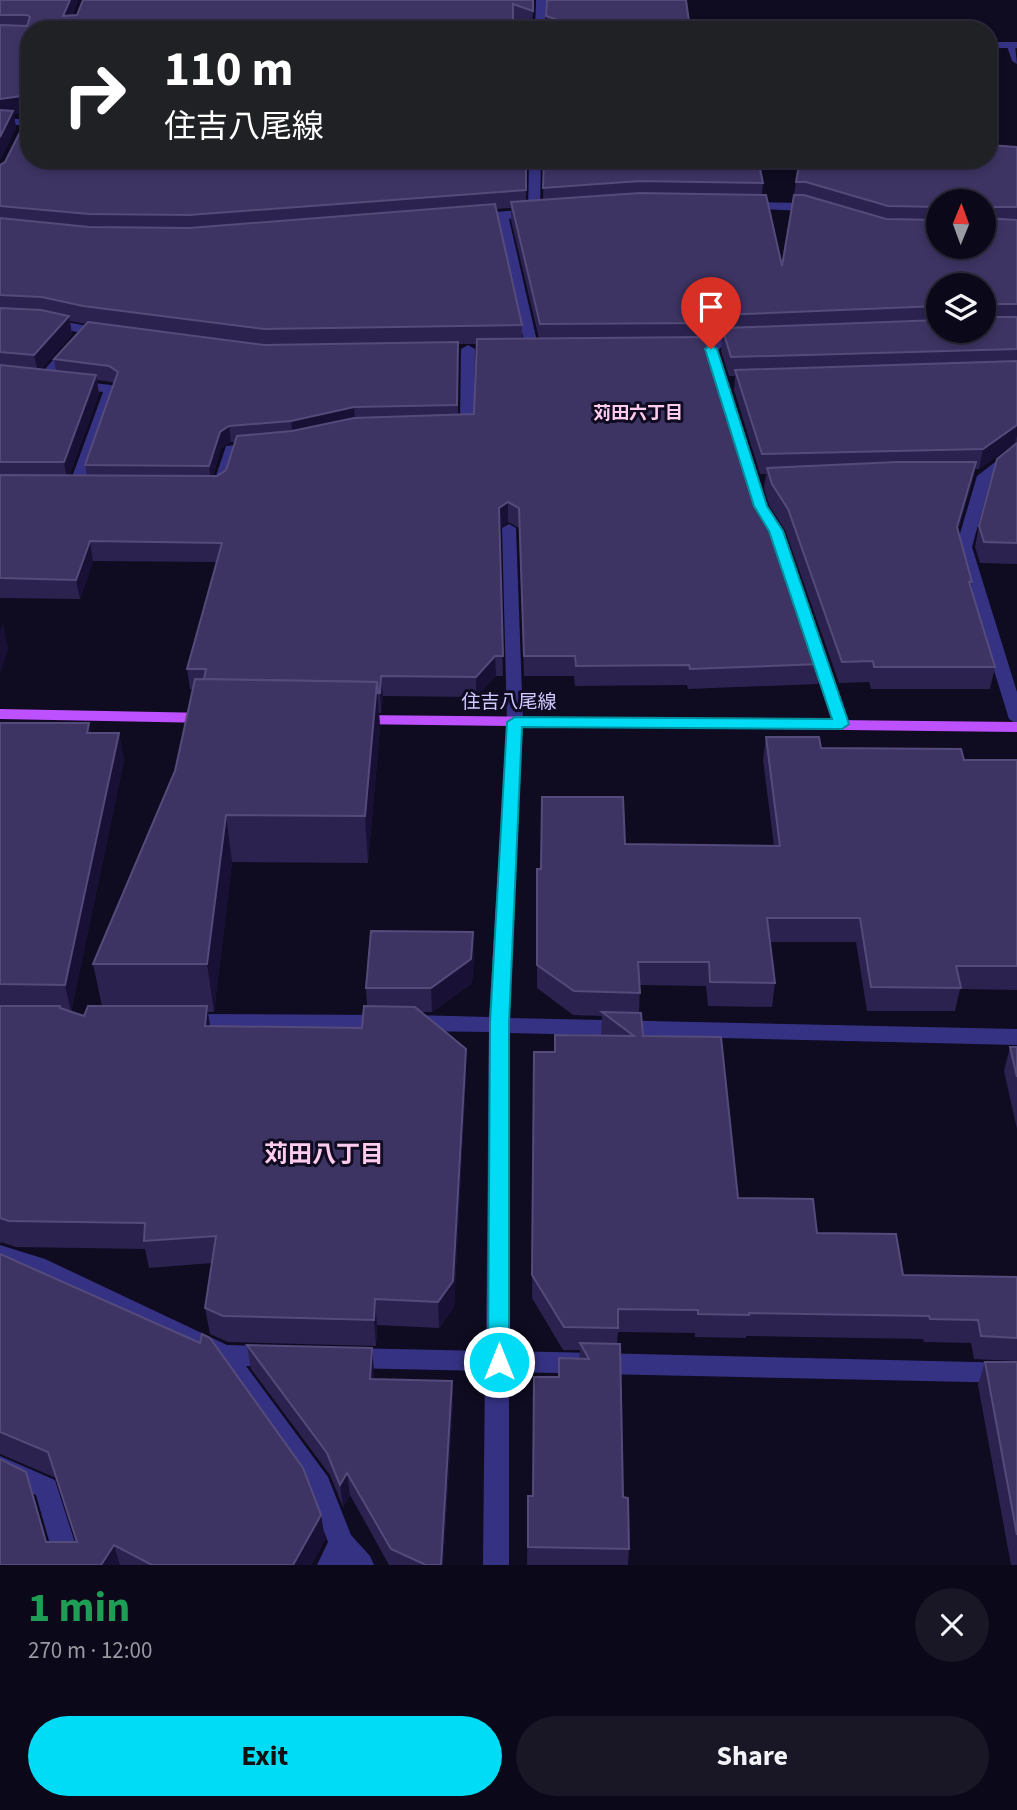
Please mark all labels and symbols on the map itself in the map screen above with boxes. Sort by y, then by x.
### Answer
north arrow [926,189,996,259]
pin [681,277,741,349]
district label: 苅田六丁目 [593,401,683,426]
street label: 住吉八尾線 [461,689,557,716]
district label: 苅田八丁目 [264,1137,384,1172]
position arrow [462,1325,536,1399]

